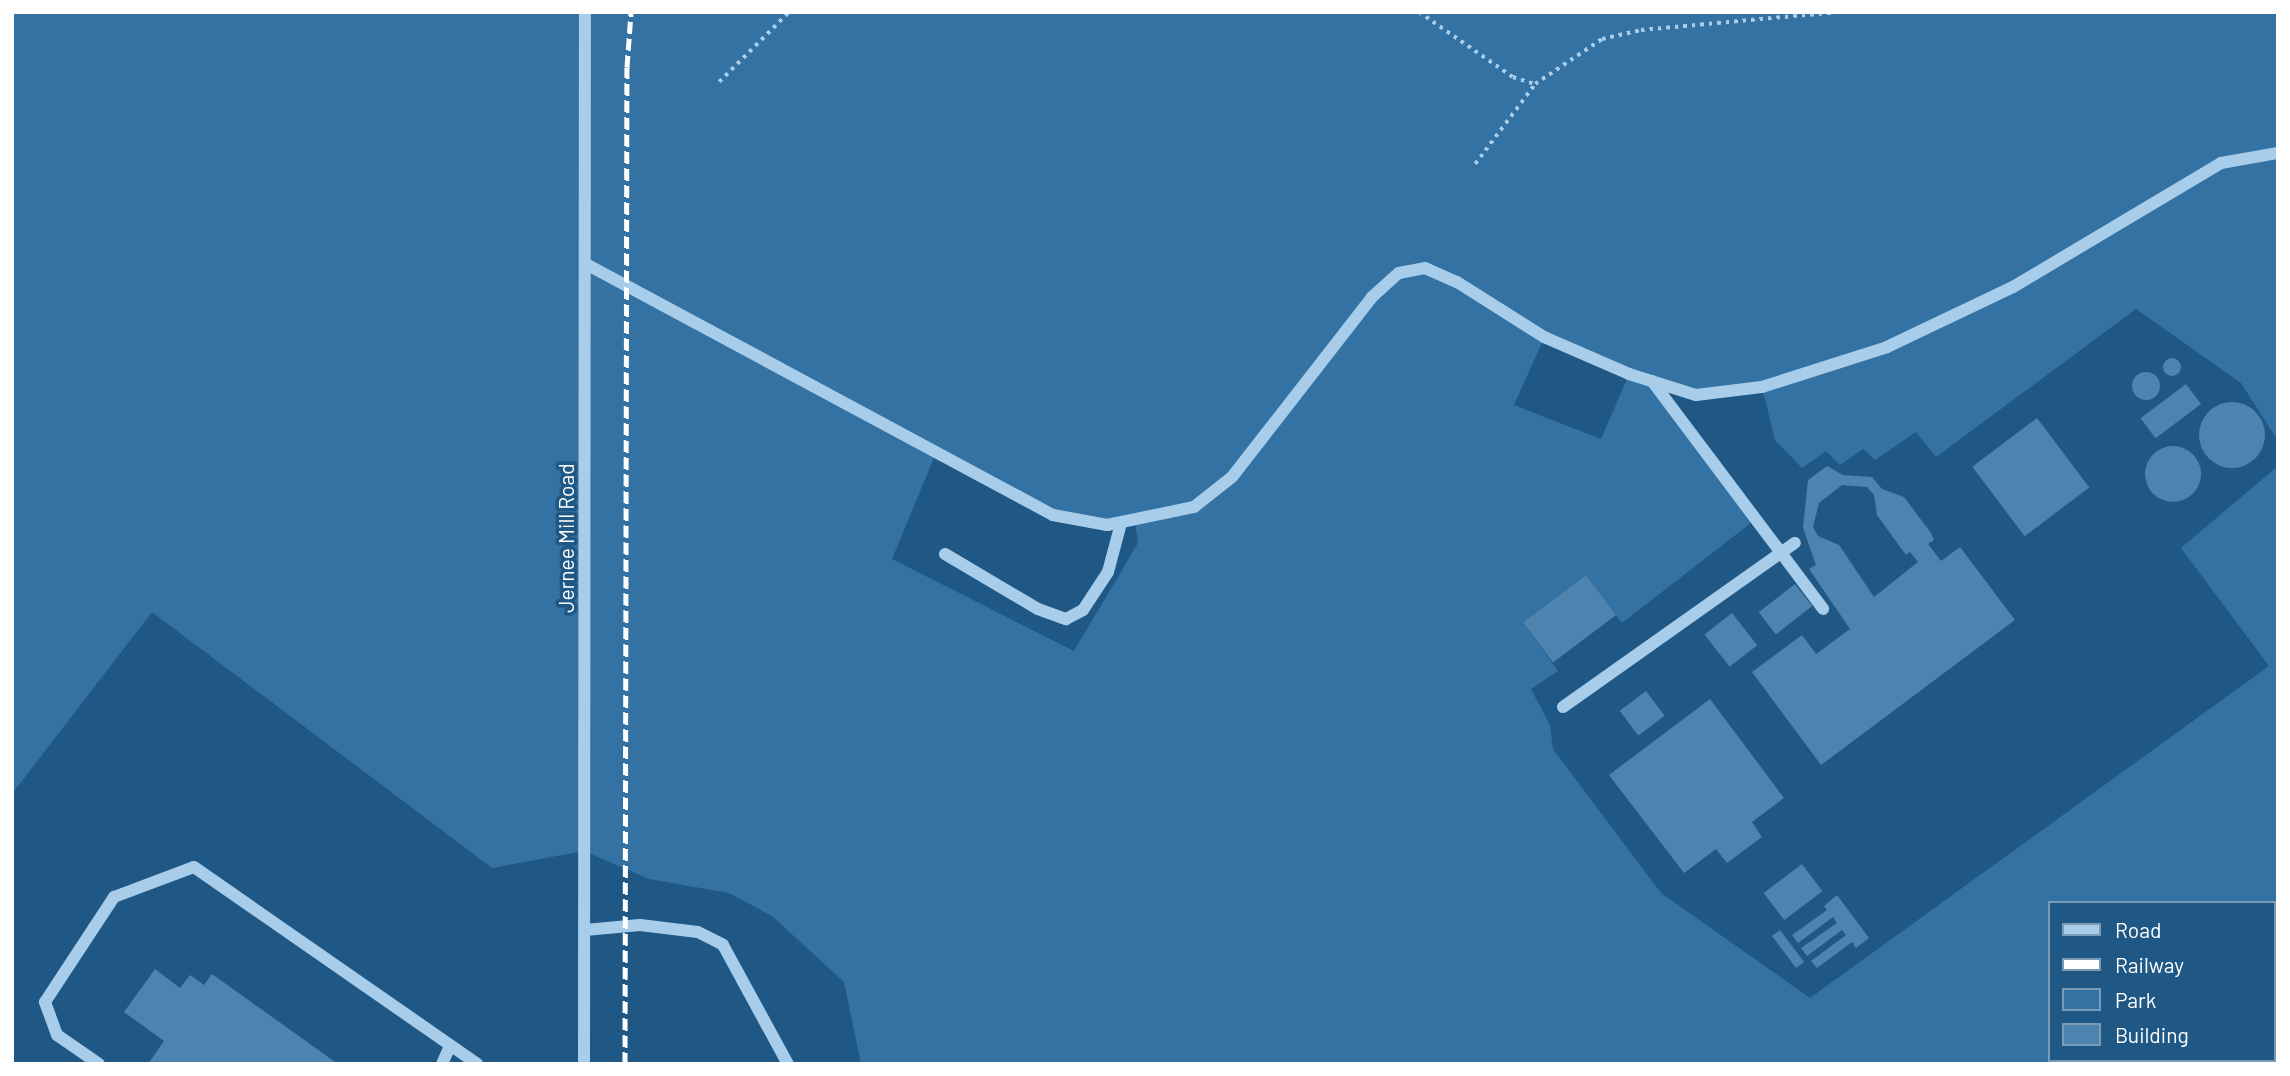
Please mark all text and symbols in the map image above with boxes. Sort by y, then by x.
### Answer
street label: Jernee Mill Road [553,463,579,613]
legend [2048,901,2276,1062]
text: Road [2115,917,2161,942]
text: Railway [2115,952,2184,977]
text: Park [2115,987,2156,1012]
text: Building [2115,1022,2189,1047]

